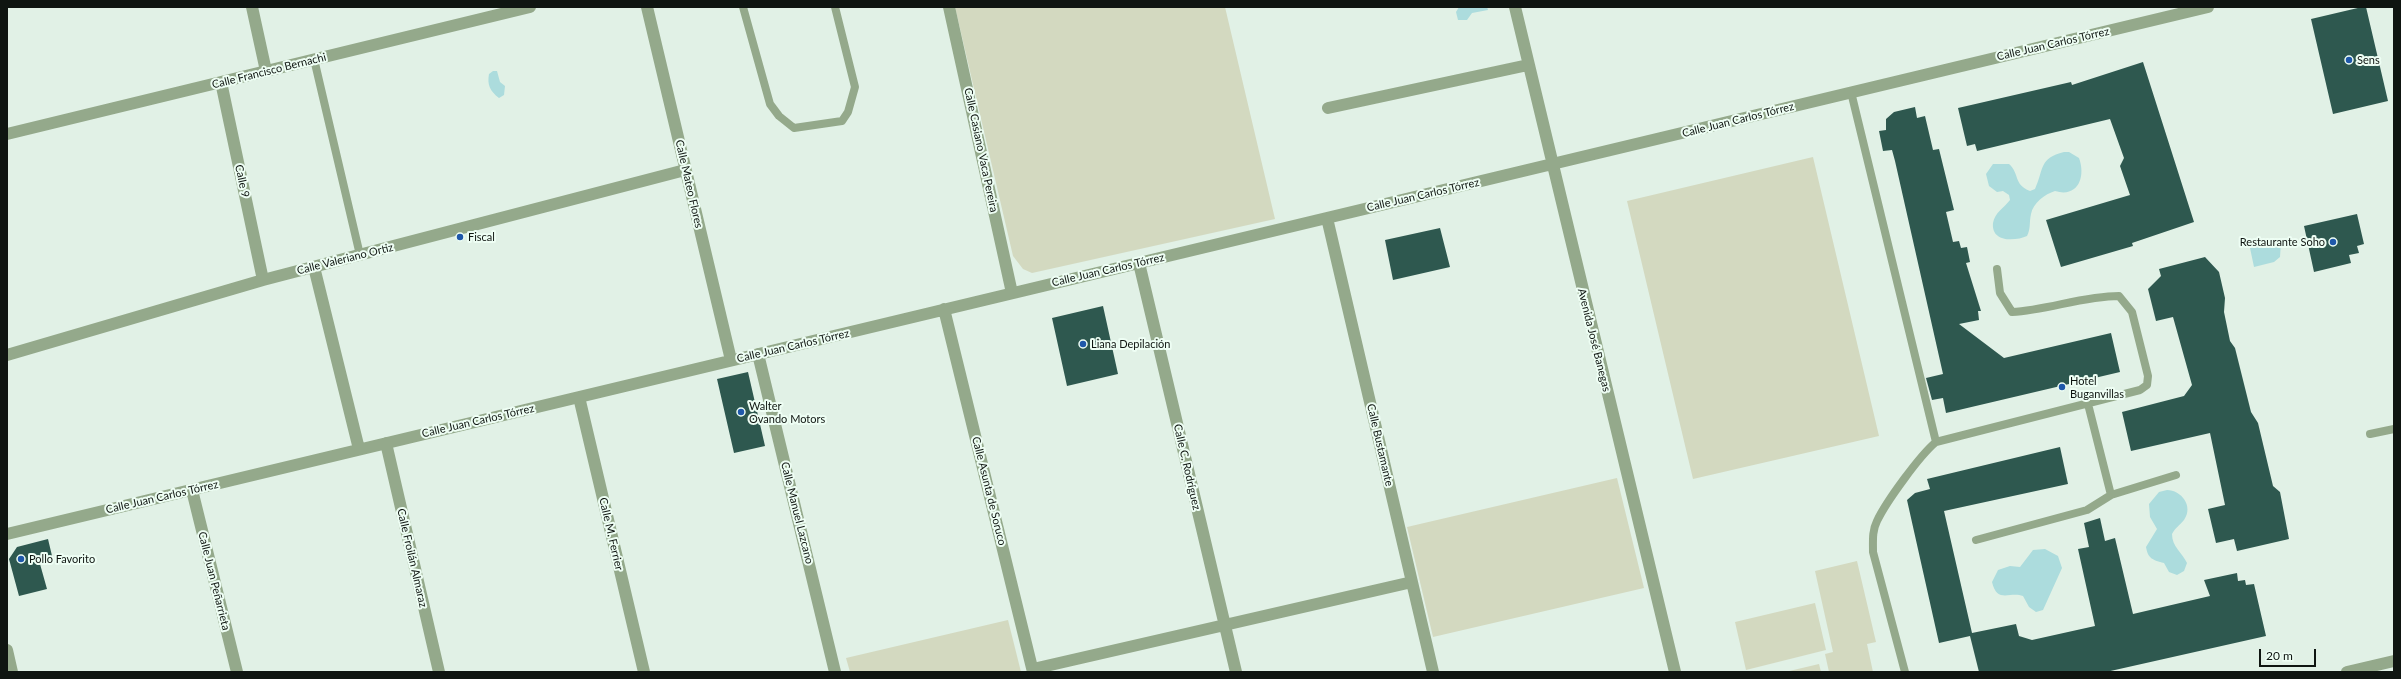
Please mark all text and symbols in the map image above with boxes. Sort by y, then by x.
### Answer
street label: Calle Juan Carlos Tórrez [1996,25,2110,63]
street label: Calle Francisco Bernachi [211,50,327,92]
place label: Sens [2357,53,2380,67]
marker: Sens [2344,55,2354,65]
street label: Calle Casiano Vaca Pereira [961,87,1001,213]
street label: Calle Juan Carlos Tórrez [1681,100,1795,140]
street label: Calle Mateo Flores [672,139,706,229]
street label: Calle 9 [232,163,252,199]
street label: Calle Juan Carlos Tórrez [1366,176,1480,214]
place label: Fiscal [468,230,495,244]
marker: Fiscal [455,232,465,242]
place label: Restaurante Soho [2240,235,2325,249]
marker: Restaurante Soho [2328,237,2338,247]
street label: Calle Valeriano Ortiz [295,241,395,277]
street label: Calle Juan Carlos Tórrez [1051,251,1165,289]
street label: Avenida José Banegas [1575,287,1613,393]
street label: Calle Juan Carlos Tórrez [736,327,850,365]
place label: Liana Depilación [1091,337,1170,351]
marker: Liana Depilación [1078,339,1088,349]
place label: Hotel Buganvillas [2070,374,2124,400]
marker: Hotel Buganvillas [2057,382,2067,392]
place label: Walter Ovando Motors [749,399,825,425]
street label: Calle Juan Carlos Tórrez [421,402,535,440]
street label: Calle Bustamante [1364,402,1396,488]
marker: Walter Ovando Motors [736,407,746,417]
street label: Calle C. Rodríguez [1171,423,1203,511]
street label: Calle Asunta de Soruco [969,435,1009,547]
street label: Calle Manuel Lazcano [778,461,816,565]
street label: Calle Juan Carlos Tórrez [105,478,219,516]
street label: Calle M. Ferrier [596,496,626,572]
street label: Calle Froilán Almaraz [394,507,430,609]
street label: Calle Juan Peñarrieta [195,530,233,632]
place label: Pollo Favorito [29,552,95,566]
marker: Pollo Favorito [16,554,26,564]
scale bar [2261,641,2318,667]
text: 20 m [2266,648,2293,663]

